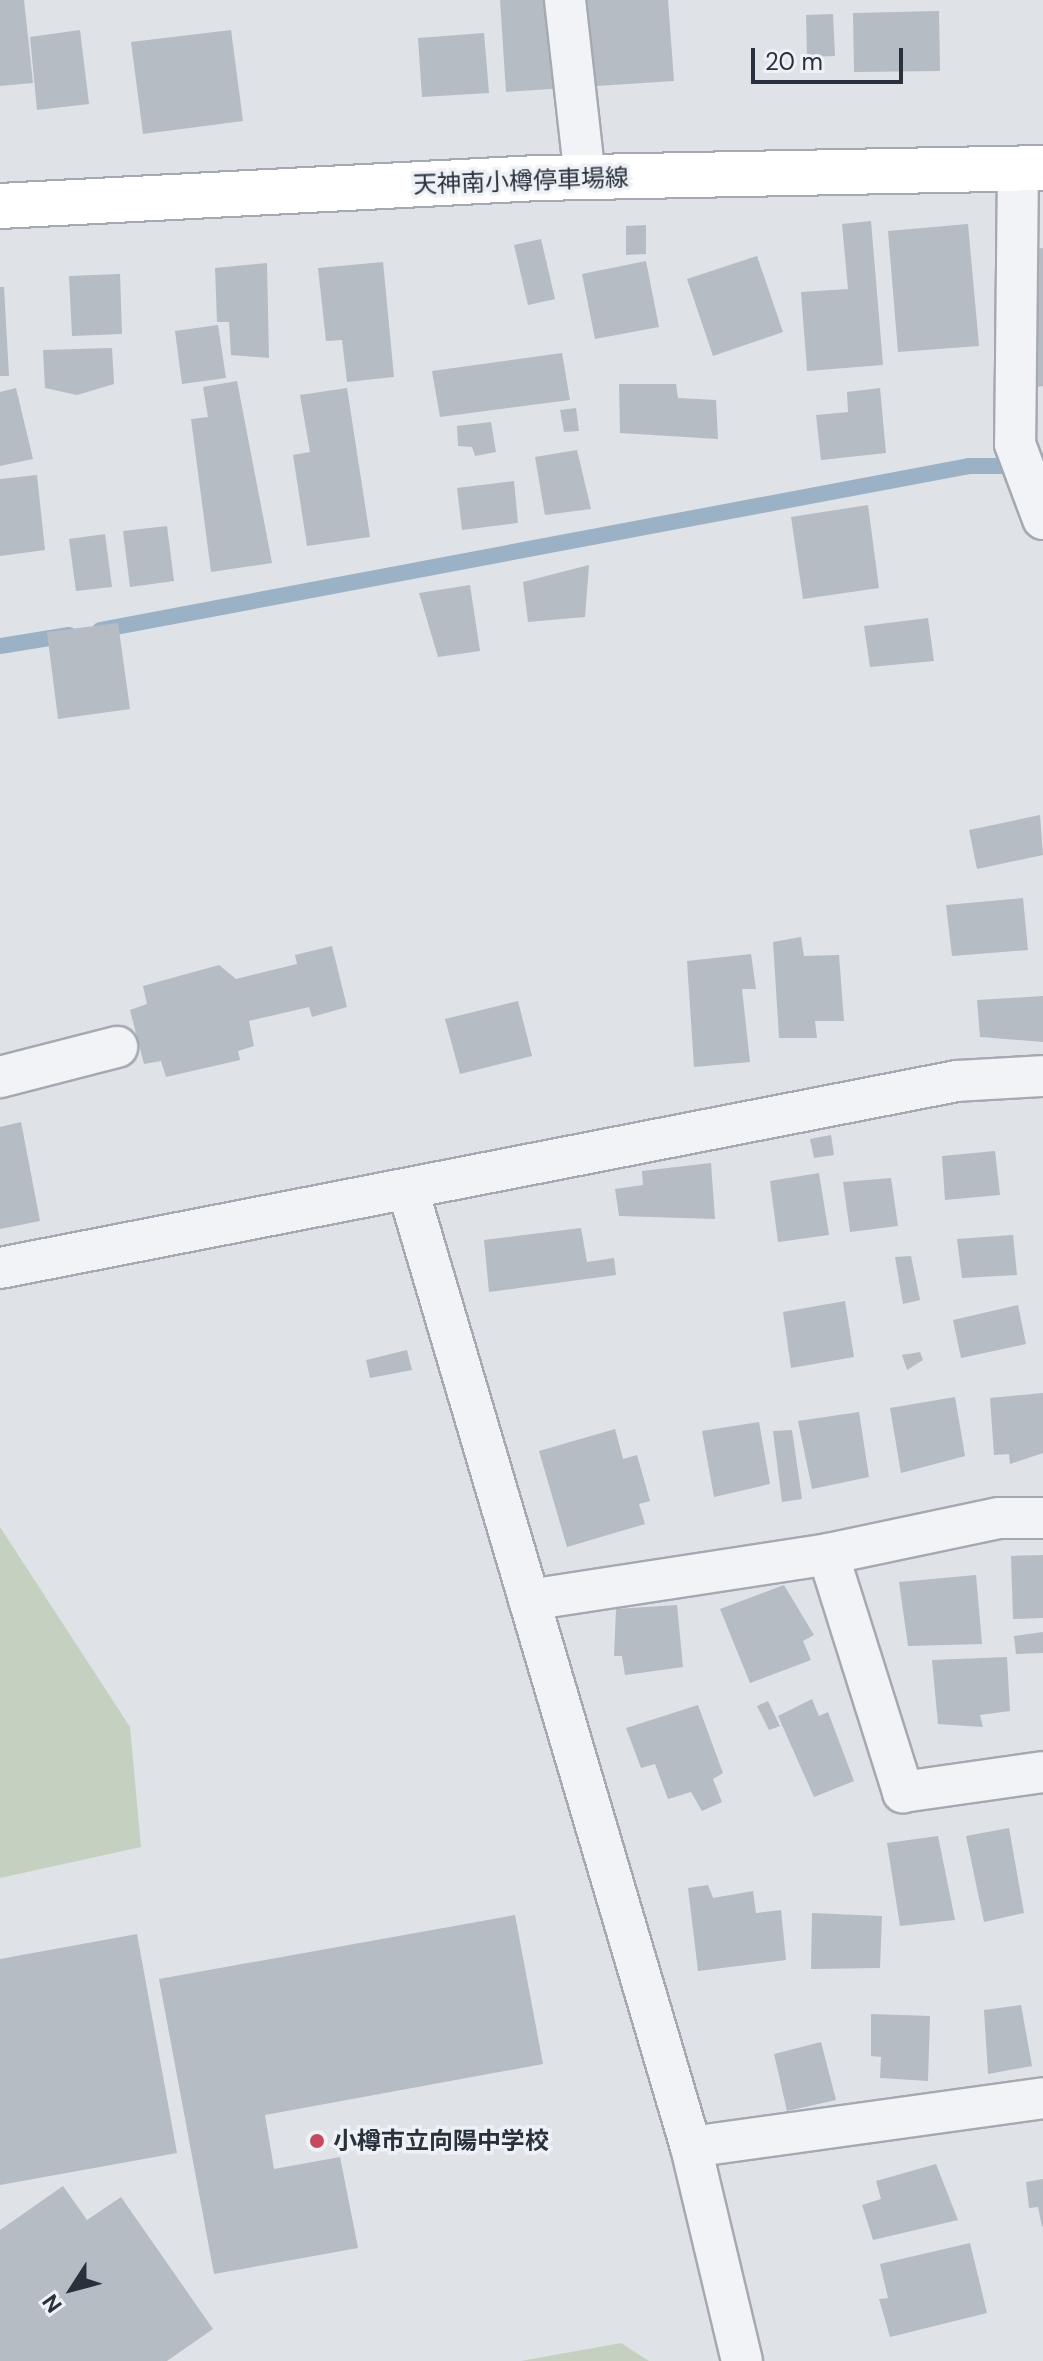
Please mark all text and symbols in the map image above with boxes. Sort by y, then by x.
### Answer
scale bar [755,32,907,82]
text: 20 m [765,46,823,77]
street label: 天神南小樽停車場線 [413,163,629,199]
place label: 小樽市立向陽中学校 [333,2127,549,2155]
marker: 小樽市立向陽中学校 [308,2132,326,2150]
north arrow [32,2249,112,2329]
text: N [36,2288,69,2318]

